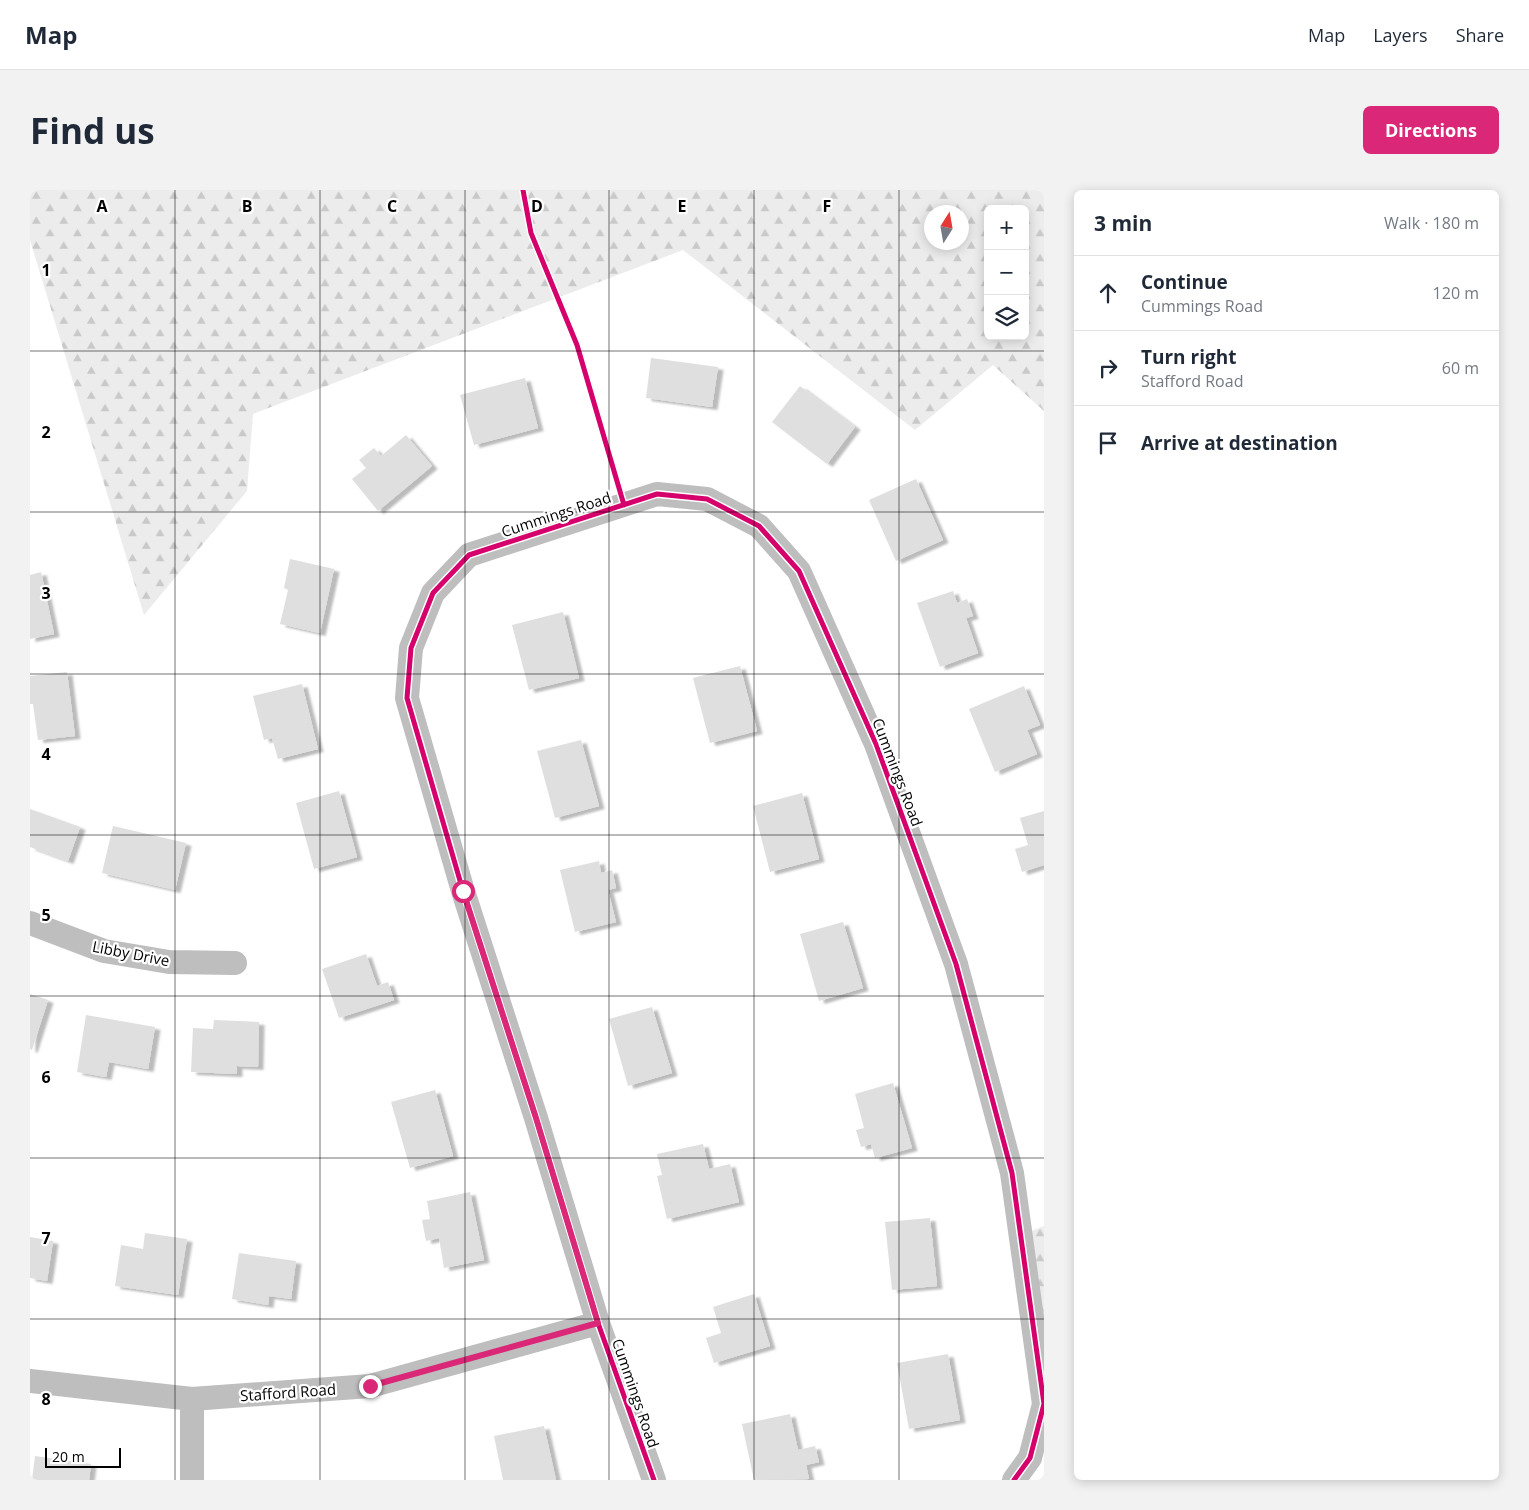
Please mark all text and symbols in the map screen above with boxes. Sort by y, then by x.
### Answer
text: Map [25,18,77,51]
text: Map [1308,23,1345,47]
text: Layers [1373,23,1428,47]
text: Share [1456,23,1504,47]
button: Directions [1363,106,1499,154]
text: Find us [30,107,155,154]
text: A [96,195,108,217]
text: B [242,195,252,217]
text: C [387,195,397,217]
text: D [531,195,543,217]
text: E [678,195,687,217]
text: F [823,195,831,217]
north arrow [924,205,969,250]
map controls [984,205,1029,340]
button: + [984,205,1029,250]
text: 3 min [1094,209,1152,237]
text: Walk · 180 m [1384,212,1479,234]
button: − [984,250,1029,295]
text: 1 [41,259,51,281]
text: Continue [1141,269,1228,295]
icon: ahead [1094,279,1122,307]
text: 120 m [1433,282,1479,304]
button: layers [984,295,1029,340]
text: Cummings Road [1141,295,1263,317]
text: Turn right [1141,344,1236,370]
icon: right [1094,354,1122,382]
text: 60 m [1442,357,1479,379]
text: Stafford Road [1141,370,1243,392]
text: 2 [41,421,51,443]
icon: arrive [1094,429,1122,457]
text: Arrive at destination [1141,430,1338,456]
street label: Cummings Road [499,487,613,541]
text: 3 [41,582,51,604]
street label: Cummings Road [868,715,928,829]
text: 4 [41,743,51,765]
route start [452,880,475,903]
text: 5 [41,904,51,926]
street label: Libby Drive [91,936,171,970]
text: 6 [41,1066,51,1088]
text: 7 [41,1227,51,1249]
street label: Cummings Road [608,1336,664,1450]
route end [359,1375,382,1398]
street label: Stafford Road [239,1379,337,1405]
text: 8 [41,1388,51,1410]
scale bar [45,1445,121,1468]
text: 20 m [52,1447,85,1466]

